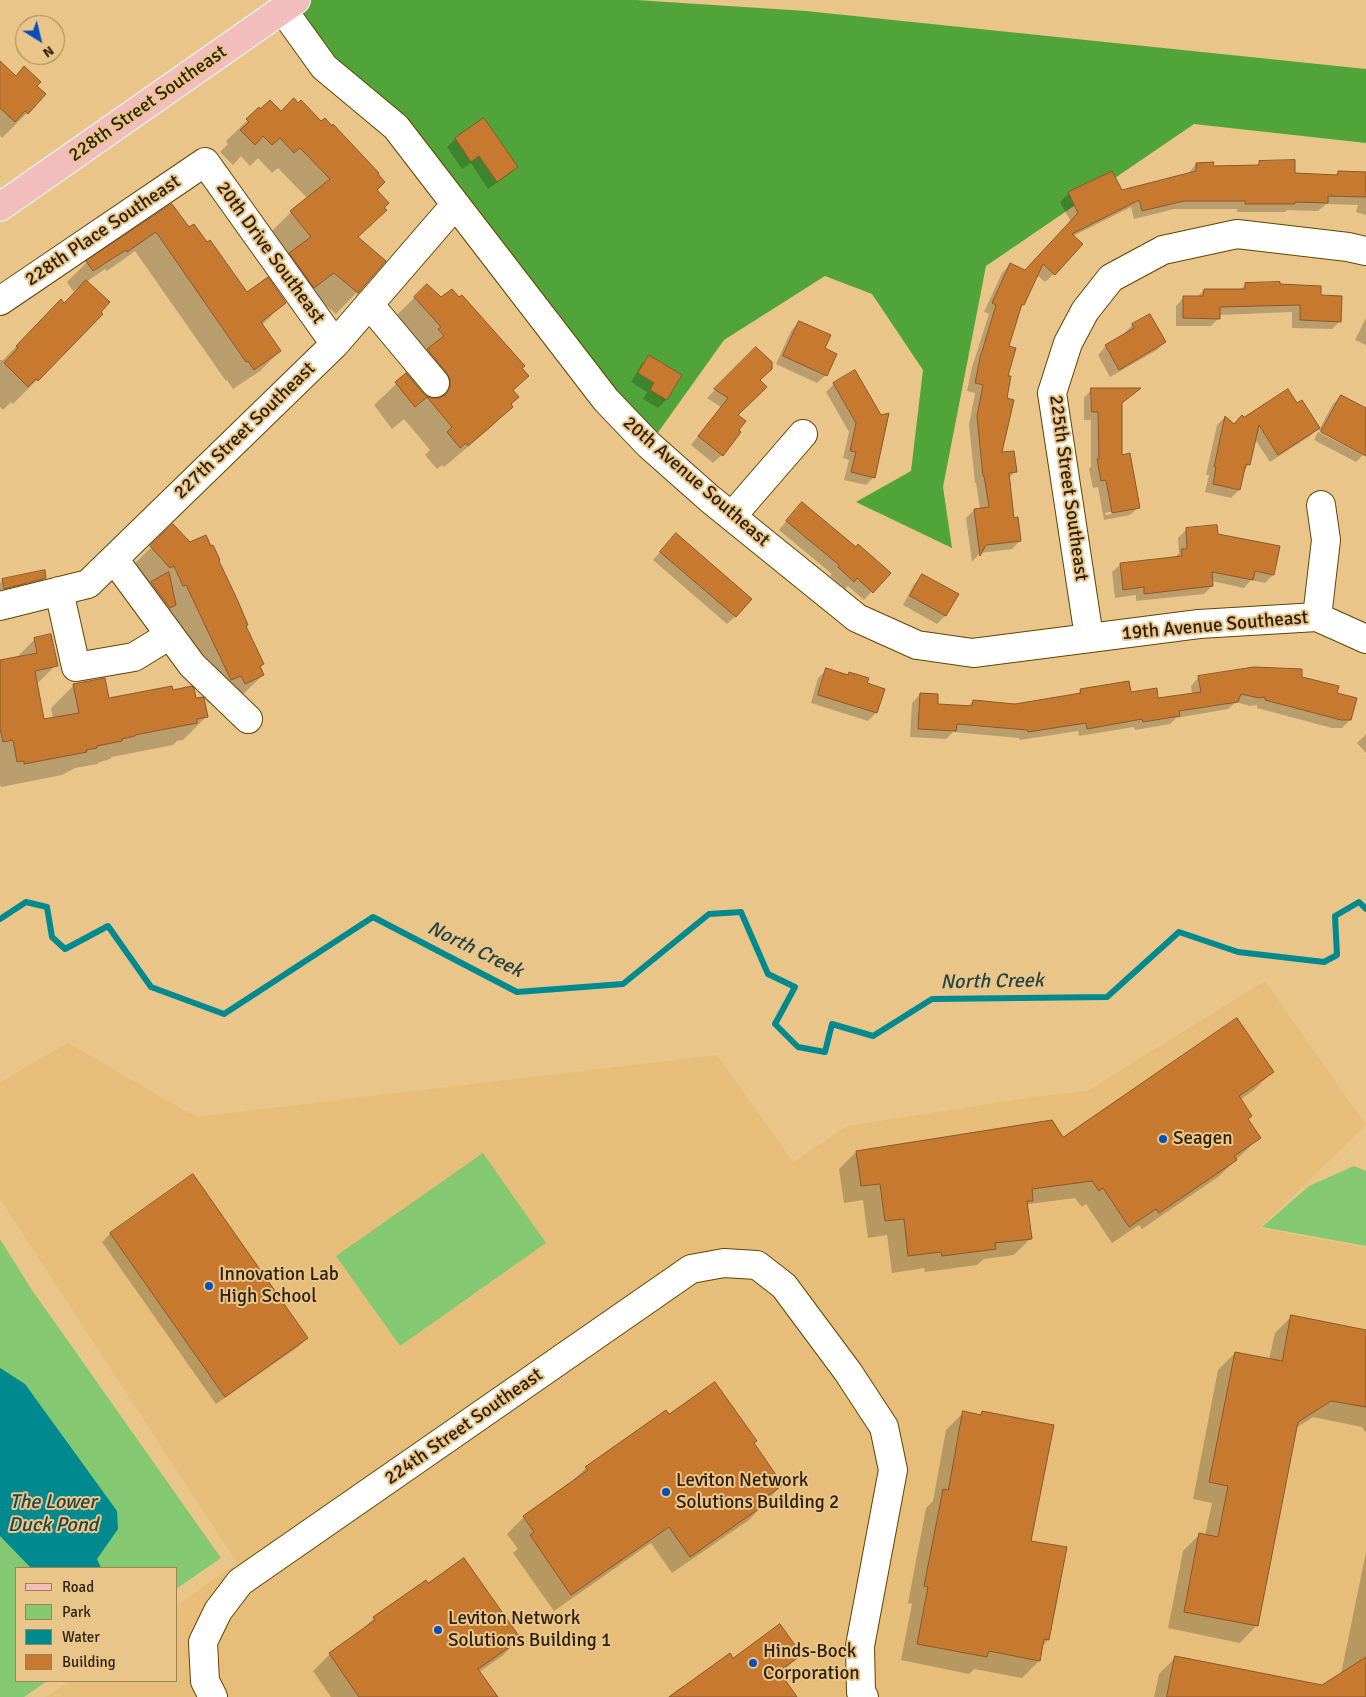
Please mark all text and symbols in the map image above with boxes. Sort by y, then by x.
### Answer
north arrow [15,15,65,65]
street label: 228th Street Southeast [65,41,231,167]
text: N [40,42,57,61]
street label: 228th Place Southeast [21,171,185,291]
street label: 20th Drive Southeast [211,177,329,329]
street label: 227th Street Southeast [170,358,320,504]
street label: 225th Street Southeast [1044,394,1092,582]
street label: 20th Avenue Southeast [618,412,774,552]
street label: 19th Avenue Southeast [1121,606,1309,646]
water label: North Creek [423,917,527,983]
water label: North Creek [940,969,1044,995]
place label: Seagen [1173,1128,1233,1150]
marker: Seagen [1157,1133,1169,1145]
place label: Innovation Lab High School [219,1264,339,1308]
marker: Innovation Lab High School [203,1280,215,1292]
street label: 224th Street Southeast [381,1364,547,1490]
place label: Leviton Network Solutions Building 2 [676,1470,839,1514]
marker: Leviton Network Solutions Building 2 [660,1486,672,1498]
water label: The Lower Duck Pond [8,1491,98,1538]
legend [15,1567,178,1682]
text: Road [62,1578,94,1596]
text: Park [62,1603,91,1621]
place label: Leviton Network Solutions Building 1 [448,1608,611,1652]
marker: Leviton Network Solutions Building 1 [432,1624,444,1636]
text: Water [62,1628,100,1646]
place label: Hinds-Bock Corporation [763,1641,860,1685]
text: Building [62,1653,116,1671]
marker: Hinds-Bock Corporation [747,1657,759,1669]

